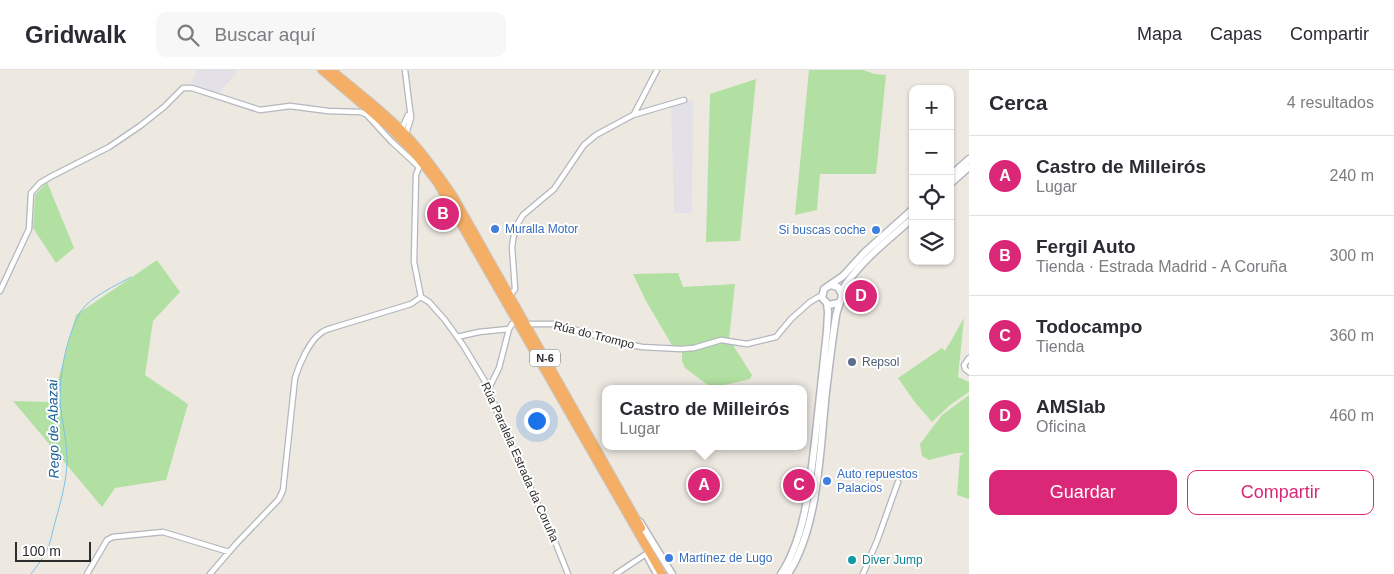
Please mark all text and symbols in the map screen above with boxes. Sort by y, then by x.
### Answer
search box [156,12,506,57]
text: Gridwalk [25,21,126,48]
icon: search [174,21,202,49]
text: Buscar aquí [214,24,316,45]
text: Mapa [1137,24,1182,44]
text: Capas [1210,24,1262,44]
text: Compartir [1290,24,1369,44]
map controls [909,85,954,265]
button: + [909,85,954,130]
text: Cerca [989,91,1047,114]
text: 4 resultados [1287,94,1374,111]
button: − [909,130,954,175]
text: Castro de Milleirós [1036,156,1206,177]
text: A [999,167,1011,184]
text: 240 m [1330,167,1374,184]
button: locate [909,175,954,220]
text: Lugar [1036,178,1077,195]
pin: B [427,195,459,233]
button: layers [909,220,954,265]
place label: Muralla Motor [505,222,578,236]
marker: Muralla Motor [489,223,501,235]
place label: Si buscas coche [779,223,866,237]
marker: Si buscas coche [870,224,882,236]
text: Fergil Auto [1036,236,1136,257]
text: B [999,247,1011,264]
text: 300 m [1330,247,1374,264]
text: Tienda · Estrada Madrid - A Coruña [1036,258,1287,275]
pin: D [845,277,877,315]
text: Todocampo [1036,316,1142,337]
street label: Rúa do Trompo [552,318,636,352]
text: C [999,327,1011,344]
text: 360 m [1330,327,1374,344]
text: Tienda [1036,338,1084,355]
road number: N-6 [530,350,560,366]
place label: Repsol [862,355,899,369]
marker: Repsol [846,356,858,368]
water label: Rego de Abazai [44,378,62,479]
street label: Rúa Paralela Estrada da Coruña [478,380,562,544]
popup [602,385,807,450]
text: AMSlab [1036,396,1106,417]
text: Castro de Milleirós [620,398,790,419]
text: D [999,407,1011,424]
text: 460 m [1330,407,1374,424]
your location [524,408,550,434]
text: Oficina [1036,418,1086,435]
text: Lugar [620,420,660,437]
pin: A [688,466,720,504]
pin: C [783,466,815,504]
place label: Auto repuestos Palacios [837,467,918,495]
button: Guardar [989,470,1177,515]
button: Compartir [1187,470,1374,515]
marker: Auto repuestos Palacios [821,475,833,487]
scale bar [15,539,91,562]
text: 100 m [22,543,61,559]
place label: Martínez de Lugo [679,551,773,565]
marker: Martínez de Lugo [663,552,675,564]
place label: Diver Jump [862,553,923,567]
marker: Diver Jump [846,554,858,566]

